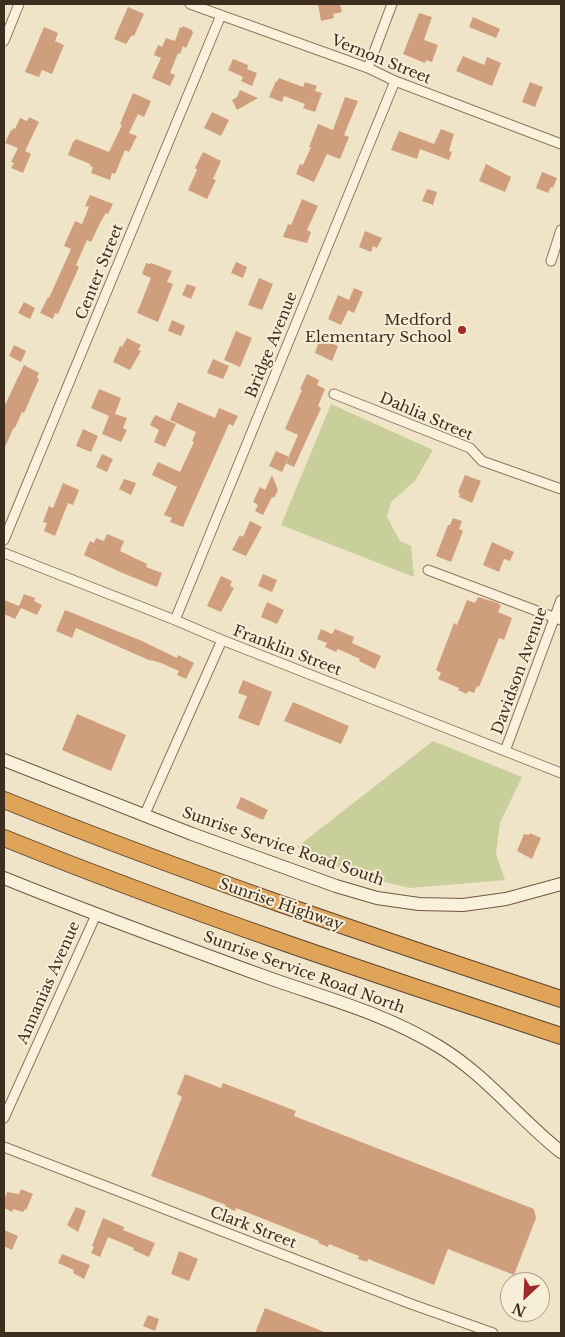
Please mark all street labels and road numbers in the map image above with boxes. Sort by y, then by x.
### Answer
street label: Vernon Street [328,32,434,88]
street label: Center Street [73,221,127,323]
street label: Bridge Avenue [243,289,301,401]
street label: Dahlia Street [377,389,475,445]
street label: Davidson Avenue [489,605,551,737]
street label: Franklin Street [230,622,344,680]
street label: Sunrise Service Road South [180,804,386,890]
street label: Sunrise Highway [216,875,346,935]
street label: Annanias Avenue [14,919,84,1047]
street label: Sunrise Service Road North [201,928,407,1018]
street label: Clark Street [207,1203,299,1253]

